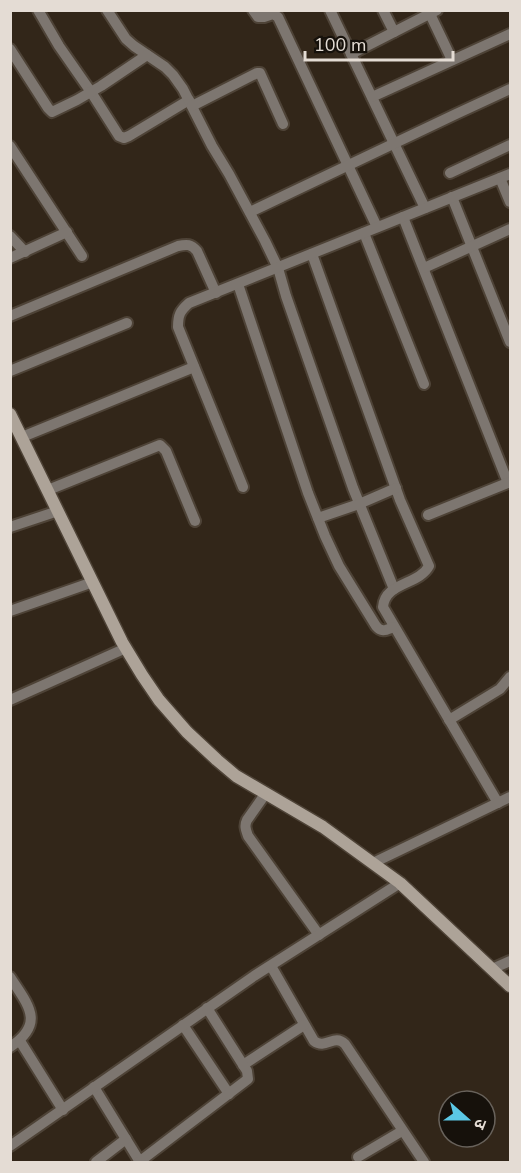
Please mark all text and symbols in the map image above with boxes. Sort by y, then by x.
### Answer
scale bar [305,24,454,62]
text: 100 m [314,33,366,57]
north arrow [437,1089,497,1149]
text: उ [468,1116,492,1133]

